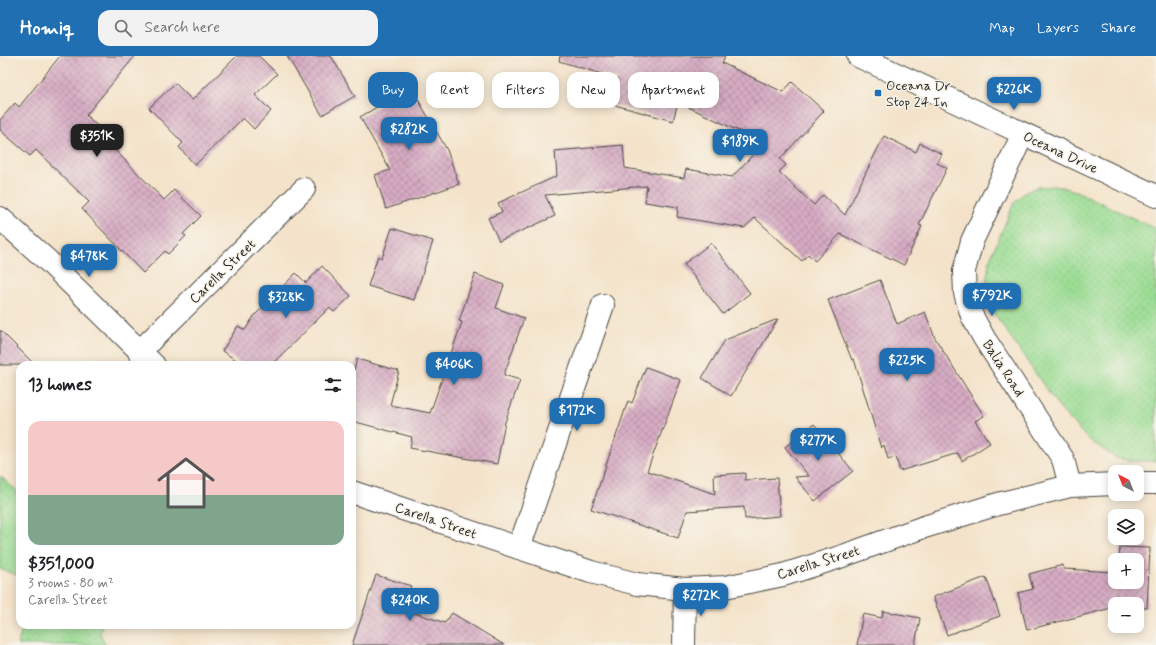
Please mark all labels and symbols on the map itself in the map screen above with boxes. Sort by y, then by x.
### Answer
place label: Oceana Dr Stop 24 In [886,77,951,111]
pin: $226K [986,77,1042,111]
marker: Oceana Dr Stop 24 In [873,88,883,98]
pin: $282K [381,117,437,151]
pin: $351K [69,124,125,158]
street label: Oceana Drive [1020,128,1101,178]
pin: $189K [712,129,768,163]
street label: Carella Street [186,236,260,308]
pin: $478K [61,244,117,278]
pin: $792K [964,283,1020,317]
pin: $328K [258,285,314,319]
street label: Balia Road [978,337,1028,401]
pin: $225K [879,348,935,382]
pin: $406K [426,352,482,386]
pin: $172K [549,398,605,432]
pin: $277K [790,428,846,462]
north arrow [1108,465,1144,501]
street label: Carella Street [392,499,479,543]
street label: Carella Street [775,542,862,584]
pin: $272K [673,583,729,617]
pin: $240K [382,588,438,622]

